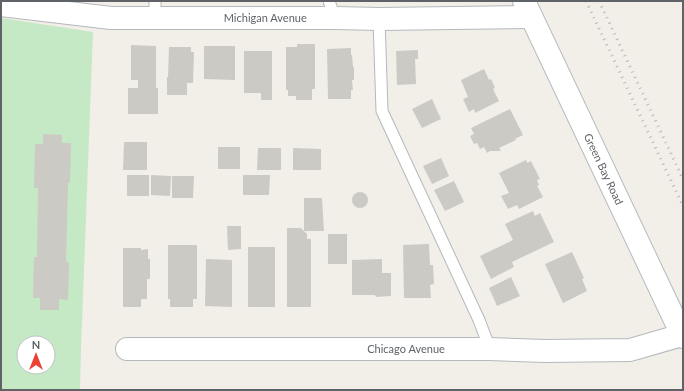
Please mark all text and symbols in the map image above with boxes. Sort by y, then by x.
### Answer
street label: Michigan Avenue [224,11,307,24]
street label: Green Bay Road [582,131,626,207]
north arrow [16,335,56,375]
text: N [32,338,40,351]
street label: Chicago Avenue [367,342,445,355]

